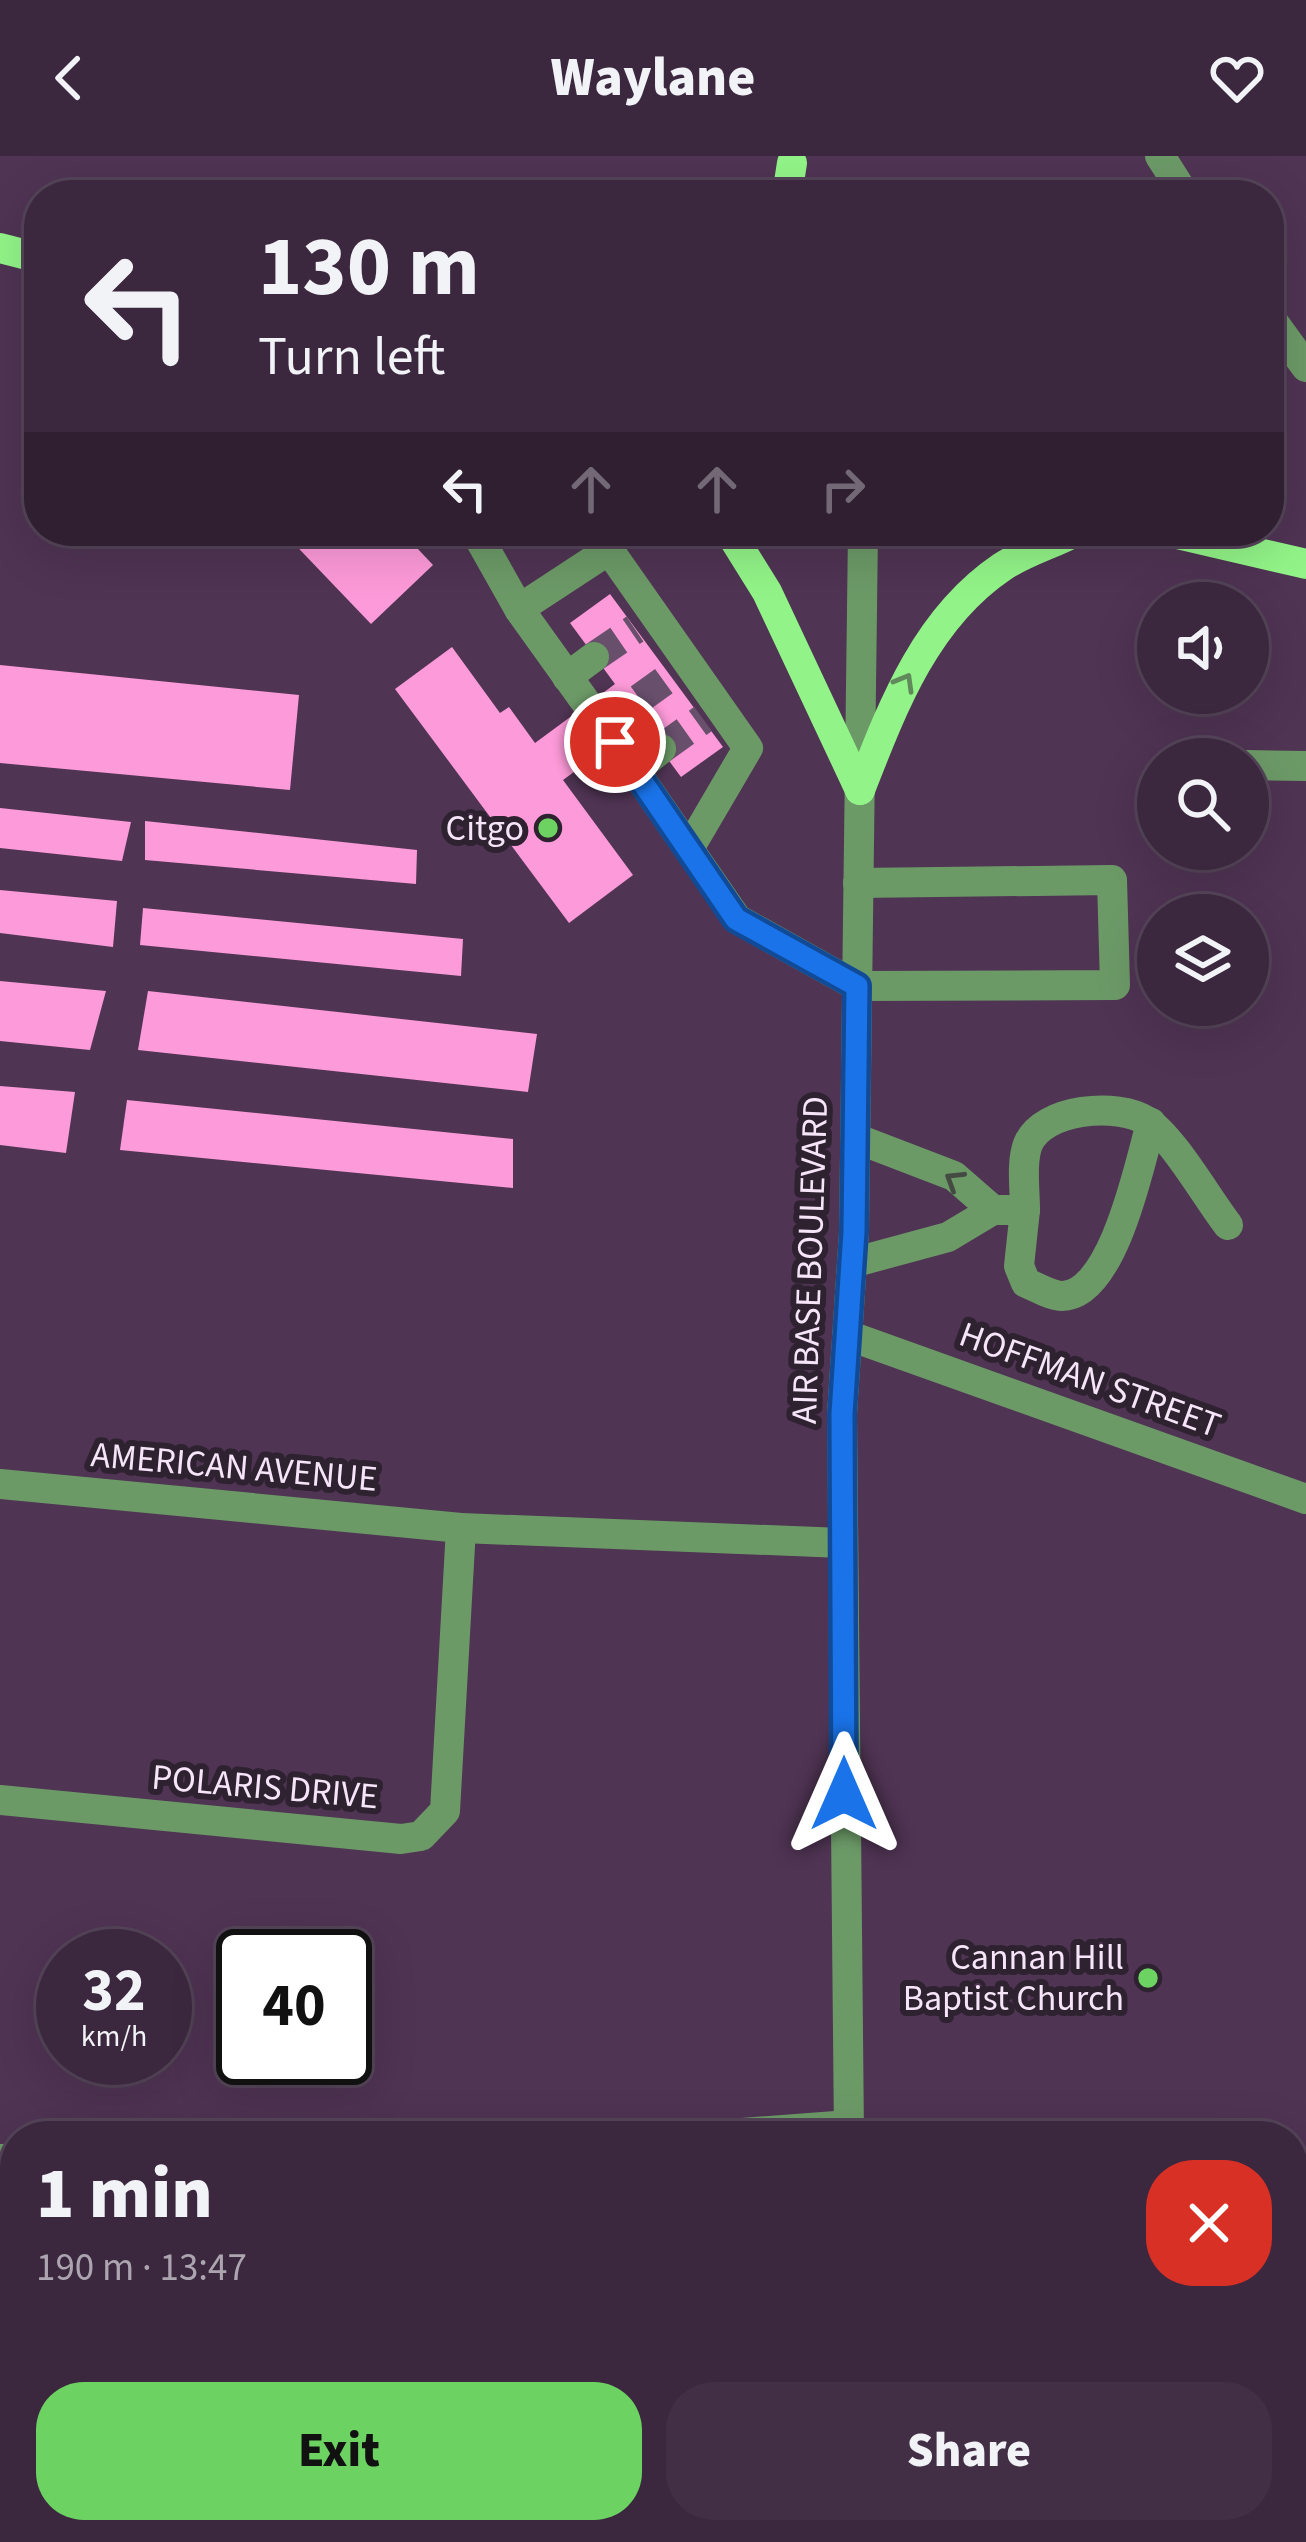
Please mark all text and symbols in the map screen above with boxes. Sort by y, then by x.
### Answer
text: Waylane [551,40,755,117]
icon: back [36,45,102,111]
icon: heart [1204,45,1270,111]
text: 130 m [258,208,480,328]
icon: left [60,228,216,384]
text: Turn left [258,319,445,396]
icon: left [432,456,498,522]
icon: ahead [558,456,624,522]
icon: ahead [684,456,750,522]
icon: right [810,456,876,522]
map controls [1137,582,1269,1026]
button: sound [1137,582,1269,714]
one-way arrow [891,673,914,695]
pin [564,691,666,793]
icon: arrive [582,709,648,775]
button: search [1137,738,1269,870]
place label: Citgo [446,803,524,854]
marker: Citgo [535,815,561,841]
button: layers [1137,894,1269,1026]
street label: AIR BASE BOULEVARD [779,1095,841,1425]
one-way arrow [946,1172,968,1194]
street label: HOFFMAN STREET [952,1309,1228,1451]
street label: AMERICAN AVENUE [89,1429,379,1505]
position arrow [781,1731,907,1857]
street label: POLARIS DRIVE [150,1752,380,1822]
speed limit sign: 40 [216,1929,372,2085]
place label: Cannan Hill Baptist Church [903,1932,1124,2024]
text: 32 [82,1949,146,2034]
marker: Cannan Hill Baptist Church [1135,1965,1161,1991]
text: km/h [81,2015,147,2058]
text: 1 min [36,2143,213,2246]
button: close [1146,2160,1272,2286]
text: 190 m · 13:47 [36,2240,247,2296]
button: Exit [36,2382,642,2520]
button: Share [666,2382,1272,2520]

